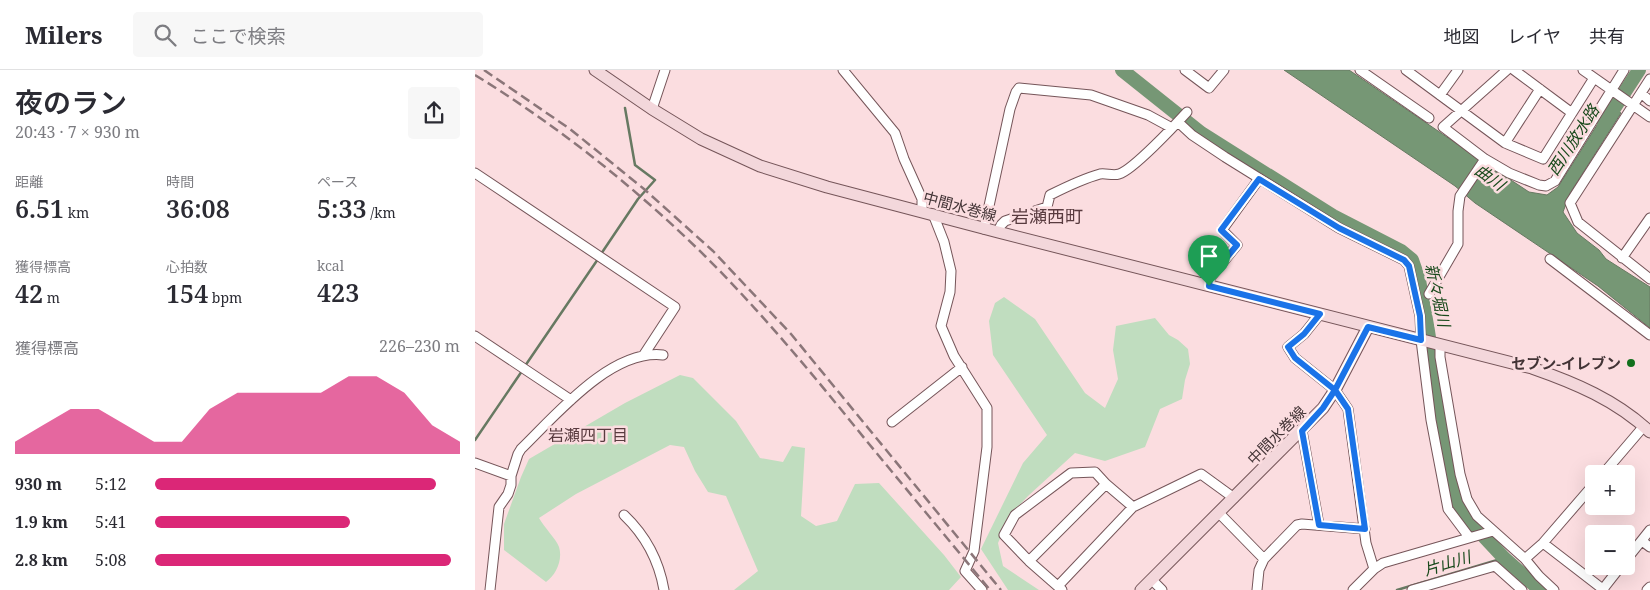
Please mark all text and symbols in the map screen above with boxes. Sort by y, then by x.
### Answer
search box [133,12,483,57]
text: Milers [25,18,103,51]
icon: search [151,21,179,49]
text: ここで検索 [191,23,286,49]
text: 地図 [1444,24,1480,48]
text: レイヤ [1508,24,1561,48]
text: 共有 [1589,24,1625,48]
text: 夜のラン [15,83,127,121]
button: share [408,87,460,139]
water label: 西川放水路 [1542,99,1605,180]
text: 20:43 · 7 × 930 m [15,121,140,143]
water label: 曲川 [1471,159,1511,196]
text: 距離 [15,172,43,191]
text: 時間 [166,172,194,191]
text: ペース [317,172,358,191]
street label: 中間水巻線 [921,187,999,225]
text: 6.51 [15,191,64,225]
text: 36:08 [166,191,230,225]
text: 5:33 [317,191,367,225]
text: km [64,203,89,222]
text: /km [367,203,396,222]
district label: 岩瀬西町 [1011,204,1083,228]
pin [1188,235,1230,286]
icon: arrive [1195,242,1223,270]
text: kcal [317,256,344,275]
text: 獲得標高 [15,257,71,276]
text: 心拍数 [166,257,208,276]
water label: 新々堀川 [1421,261,1456,331]
text: 423 [317,275,359,309]
text: 42 [15,276,43,310]
text: 154 [166,276,208,310]
text: m [43,288,60,307]
text: bpm [208,288,242,307]
text: 226–230 m [379,335,460,357]
text: 獲得標高 [15,337,79,359]
place label: セブン-イレブン [1511,353,1621,373]
marker: セブン-イレブン [1625,357,1637,369]
street label: 中間水巻線 [1242,401,1310,469]
district label: 岩瀬四丁目 [548,424,628,446]
map controls [1585,465,1635,575]
button: + [1585,465,1635,515]
text: 930 m [15,473,62,495]
text: 5:12 [95,473,126,495]
text: 1.9 km [15,511,68,533]
text: 5:41 [95,511,126,533]
button: − [1585,525,1635,575]
water label: 片山川 [1421,545,1475,581]
text: 2.8 km [15,549,68,571]
text: 5:08 [95,549,126,571]

